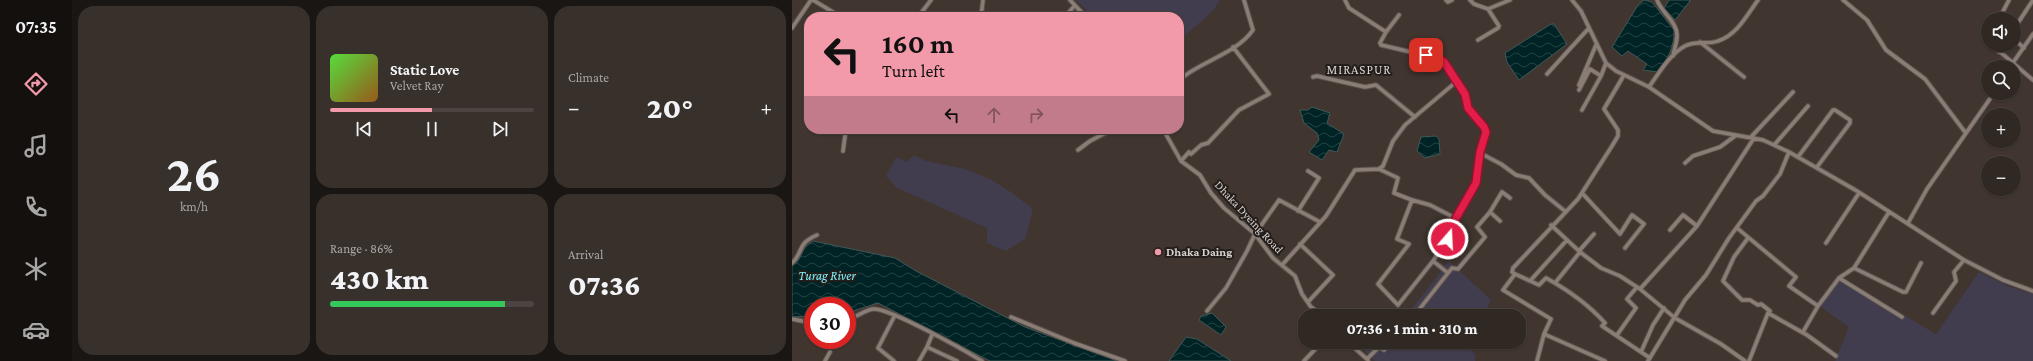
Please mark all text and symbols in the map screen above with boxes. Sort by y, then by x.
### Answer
map controls [1981,12,2021,196]
button: sound [1981,12,2021,52]
text: 07:35 [15,17,57,37]
icon: left [816,28,868,80]
text: 160 m [882,28,954,59]
pin [1409,38,1443,72]
icon: arrive [1415,44,1437,66]
button: search [1981,60,2021,100]
text: Turn left [882,61,945,81]
text: Static Love [390,62,459,78]
district label: MIRASPUR [1326,62,1392,77]
icon: directions [22,70,50,98]
text: Climate [568,70,609,85]
text: Velvet Ray [390,78,443,93]
text: 20° [647,91,693,124]
text: − [568,95,580,120]
text: + [760,95,772,120]
icon: left [941,104,963,126]
icon: ahead [983,104,1005,126]
icon: right [1025,104,1047,126]
button: + [1981,108,2021,148]
icon: previous [353,118,375,140]
icon: pause [421,118,443,140]
icon: next [489,118,511,140]
icon: music [22,132,50,160]
text: 26 [167,144,221,202]
button: − [1981,156,2021,196]
street label: Dhaka Dyeing Road [1212,178,1287,257]
icon: phone [22,193,50,221]
text: km/h [180,199,208,214]
position arrow [1427,218,1469,260]
text: Range · 86% [330,241,393,256]
place label: Dhaka Daing [1166,245,1232,259]
text: Arrival [568,247,603,262]
marker: Dhaka Daing [1153,247,1163,257]
icon: climate [22,255,50,283]
text: 430 km [330,262,429,295]
text: 07:36 [568,268,641,301]
water label: Turag River [798,268,856,283]
speed limit sign: 30 [804,297,856,349]
icon: car [22,316,50,344]
text: 07:36 · 1 min · 310 m [1347,321,1477,337]

